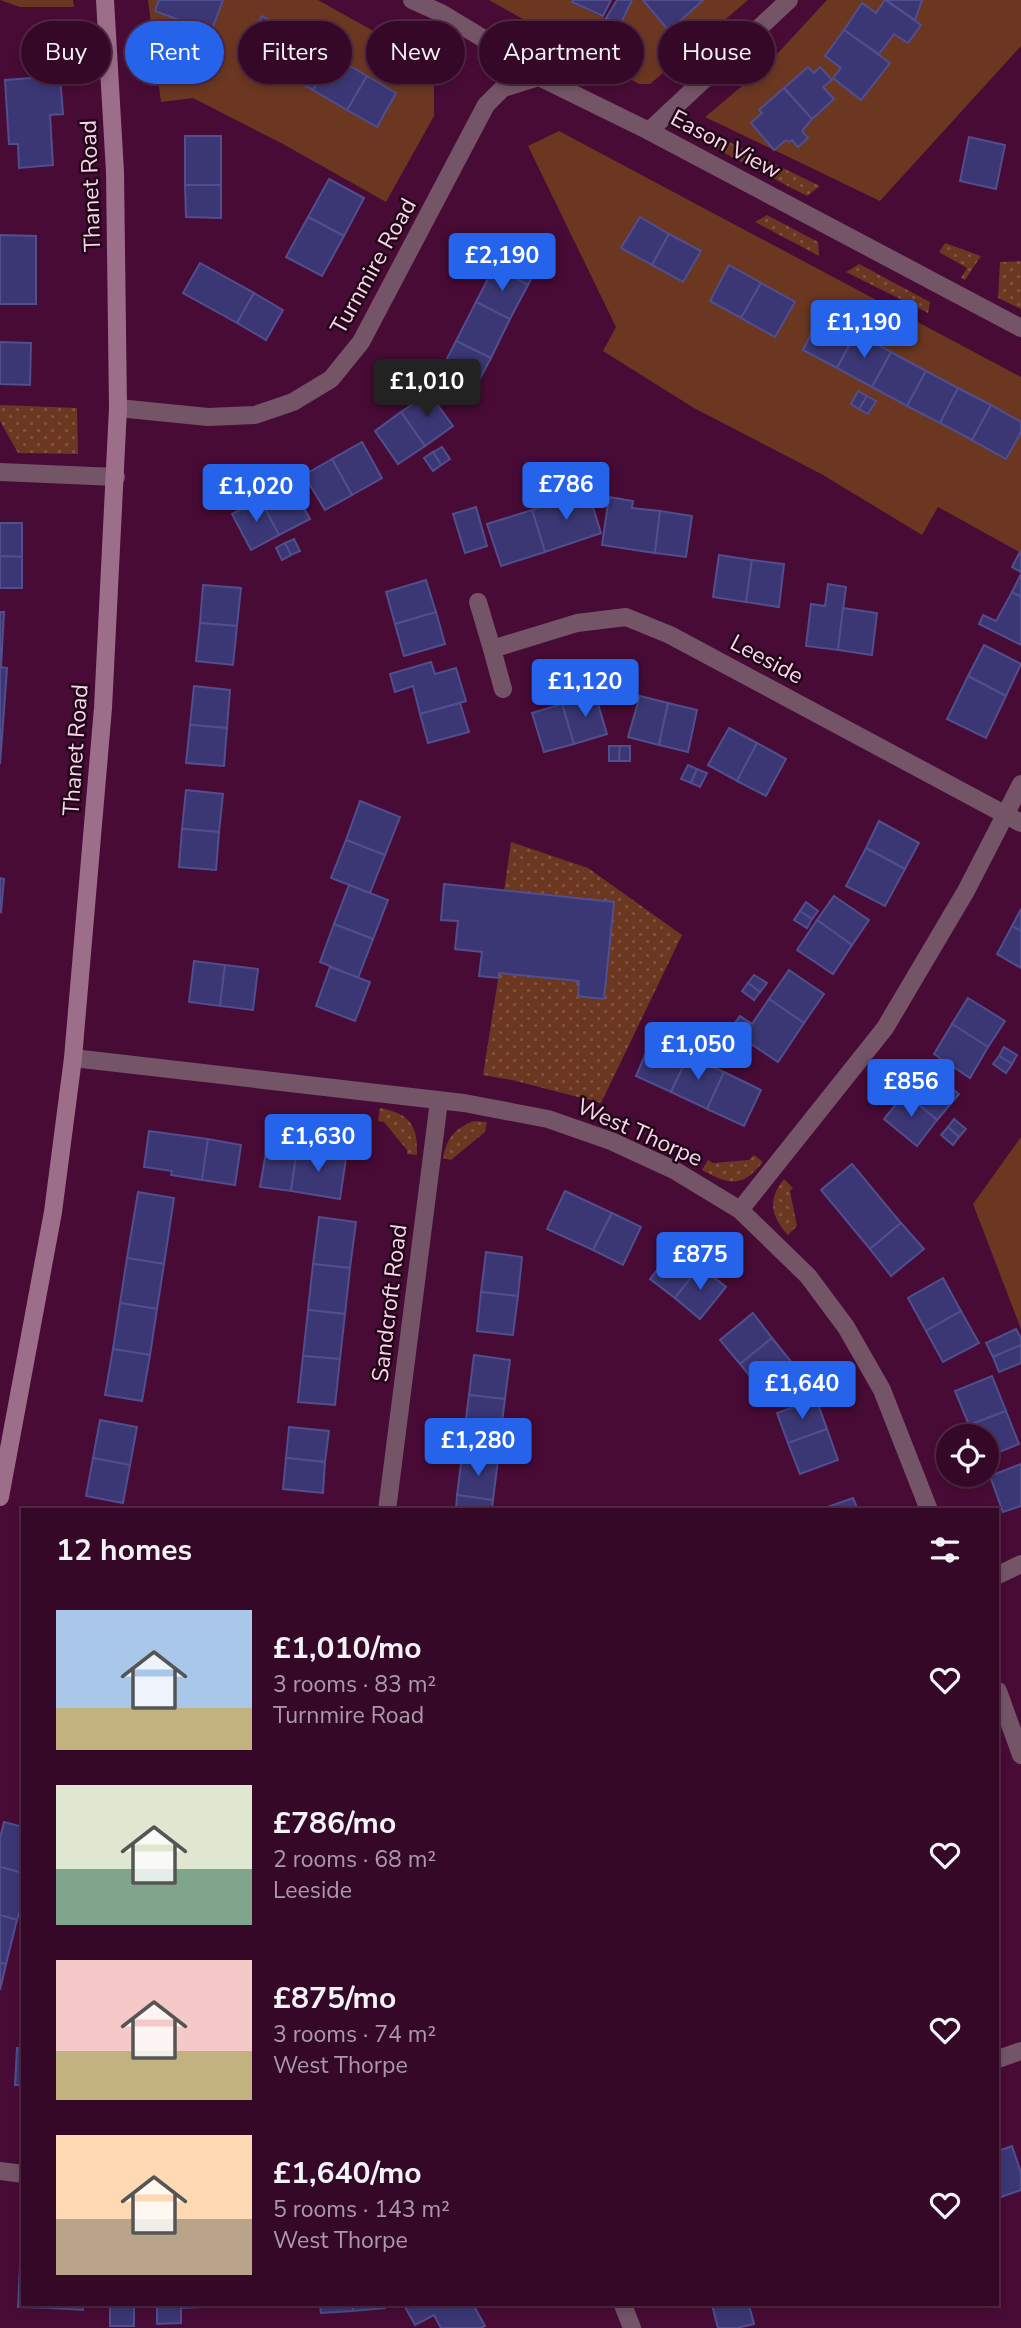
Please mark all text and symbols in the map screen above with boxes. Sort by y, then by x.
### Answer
chip: Buy [21,21,111,84]
chip: Rent [125,21,224,84]
chip: Filters [238,21,352,84]
chip: New [366,21,465,84]
chip: Apartment [479,21,644,84]
chip: House [658,21,775,84]
street label: Eason View [665,102,786,187]
street label: Thanet Road [73,120,108,252]
street label: Turnmire Road [323,193,424,340]
pin: £2,190 [445,233,559,293]
text: £2,190 [465,240,539,271]
pin: £1,190 [807,300,921,360]
text: £1,190 [827,307,901,338]
pin: £1,010 [370,360,484,419]
text: £1,010 [390,366,464,397]
pin: £786 [525,462,607,522]
pin: £1,020 [199,464,313,524]
text: £786 [538,469,594,500]
text: £1,020 [219,471,293,502]
street label: Leeside [725,627,809,692]
pin: £1,120 [528,660,642,719]
text: £1,120 [548,666,622,697]
street label: Thanet Road [55,683,96,817]
pin: £1,050 [641,1023,755,1082]
text: £1,050 [661,1029,735,1060]
pin: £856 [870,1060,952,1119]
text: £856 [883,1066,939,1097]
street label: West Thorpe [572,1091,708,1174]
pin: £1,630 [261,1114,375,1174]
text: £1,630 [281,1121,355,1152]
street label: Sandcroft Road [364,1222,415,1384]
pin: £875 [659,1232,741,1292]
text: £875 [672,1239,728,1270]
pin: £1,640 [745,1362,859,1421]
text: £1,640 [765,1368,839,1399]
pin: £1,280 [421,1418,535,1478]
map controls [936,1424,999,1487]
button: locate [936,1424,999,1487]
text: £1,280 [441,1425,515,1456]
text: 12 homes [56,1530,192,1571]
icon: filters [926,1531,964,1569]
text: £1,010/mo [273,1628,422,1669]
icon: home [112,1638,196,1722]
icon: heart [926,1661,964,1699]
text: 3 rooms · 83 m² [273,1669,436,1700]
text: Turnmire Road [273,1700,424,1731]
text: £786/mo [273,1803,396,1844]
icon: home [112,1813,196,1897]
icon: heart [926,1836,964,1874]
text: 2 rooms · 68 m² [273,1844,436,1875]
text: Leeside [273,1875,352,1906]
text: £875/mo [273,1978,396,2019]
icon: home [112,1988,196,2072]
icon: heart [926,2011,964,2049]
text: 3 rooms · 74 m² [273,2019,436,2050]
text: West Thorpe [273,2050,408,2081]
text: £1,640/mo [273,2153,422,2194]
icon: home [112,2163,196,2247]
icon: heart [926,2186,964,2224]
text: 5 rooms · 143 m² [273,2194,450,2225]
text: West Thorpe [273,2225,408,2256]

